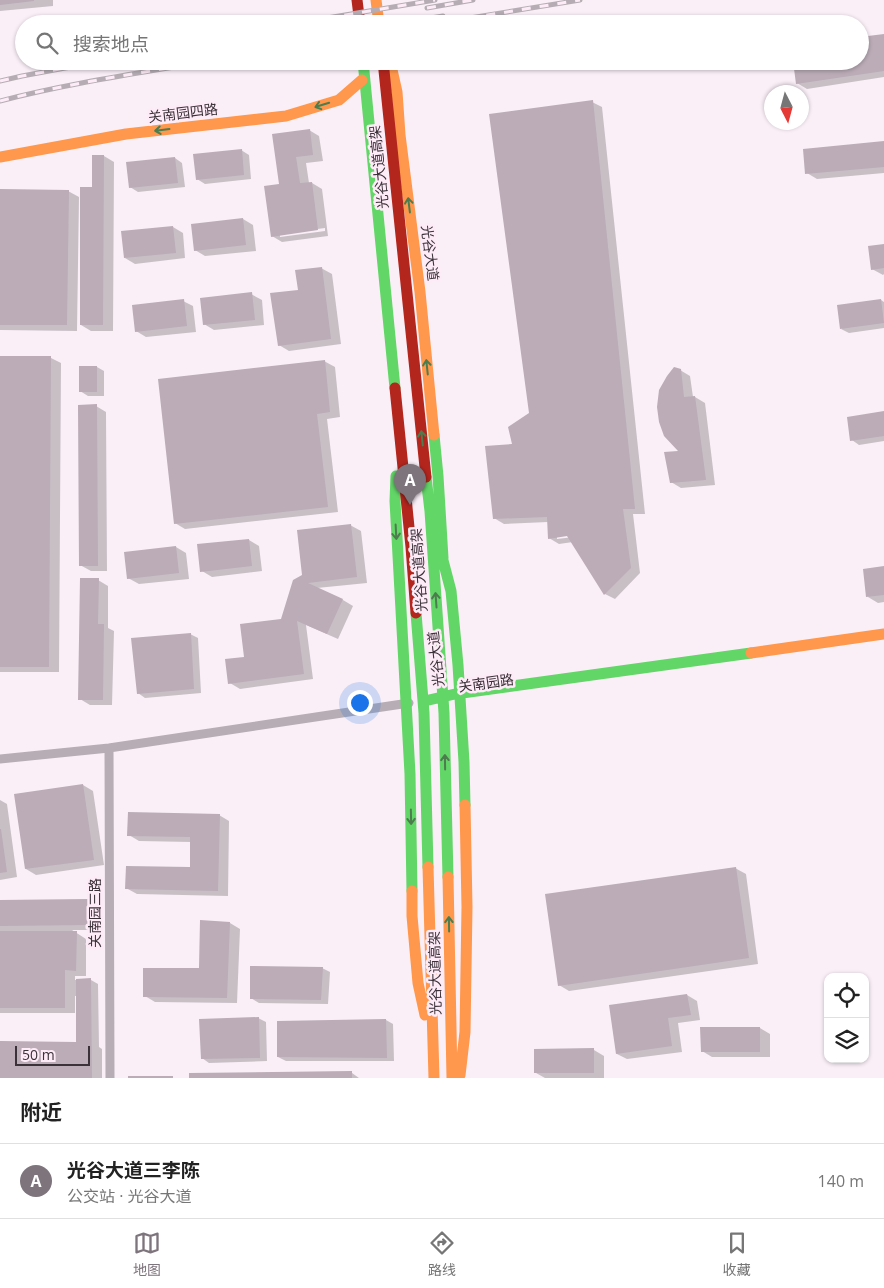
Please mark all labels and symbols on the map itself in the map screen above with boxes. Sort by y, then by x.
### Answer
north arrow [764,85,809,130]
street label: 关南园四路 [147,99,219,126]
one-way arrow [314,100,330,110]
street label: 光谷大道高架 [365,124,392,210]
one-way arrow [154,125,170,135]
one-way arrow [404,198,414,214]
street label: 光谷大道 [418,224,443,282]
one-way arrow [422,359,432,375]
one-way arrow [418,430,427,446]
pin: A [394,464,426,505]
one-way arrow [392,524,401,540]
street label: 光谷大道高架 [406,527,431,613]
one-way arrow [432,592,441,608]
street label: 光谷大道 [423,630,448,688]
street label: 关南园路 [457,669,515,696]
your location [347,690,373,716]
one-way arrow [440,754,450,770]
one-way arrow [406,808,415,824]
street label: 关南园三路 [85,878,104,948]
one-way arrow [444,917,454,933]
street label: 光谷大道高架 [424,931,445,1015]
scale bar [15,1043,90,1066]

